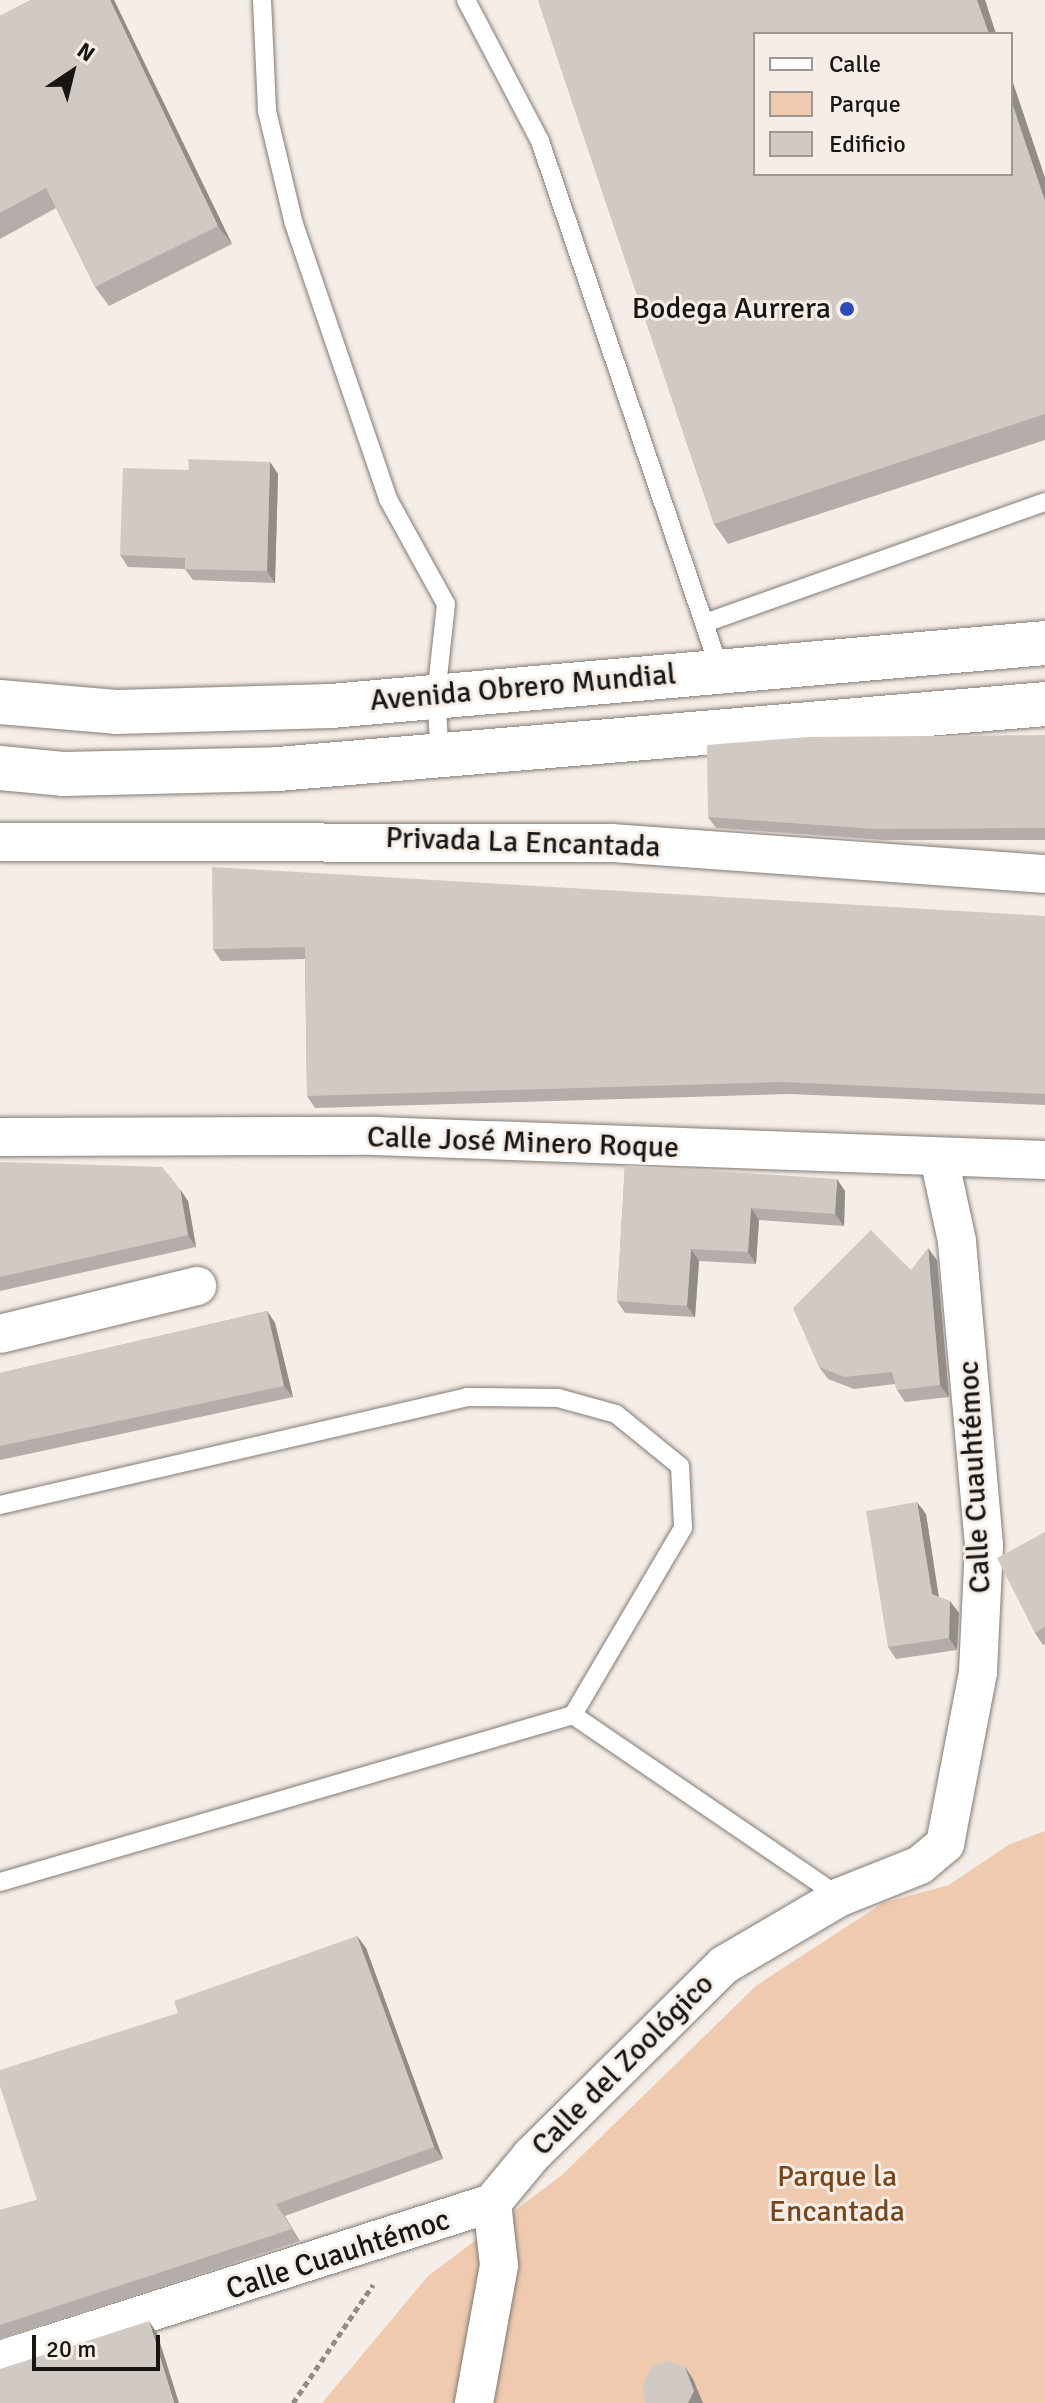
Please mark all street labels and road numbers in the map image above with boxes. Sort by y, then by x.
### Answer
street label: Avenida Obrero Mundial [369,657,677,719]
street label: Privada La Encantada [385,820,661,866]
street label: Calle José Minero Roque [366,1120,680,1166]
street label: Calle Cuauhtémoc [951,1360,999,1594]
street label: Calle del Zoológico [524,1966,722,2164]
street label: Calle Cuauhtémoc [222,2202,454,2308]

